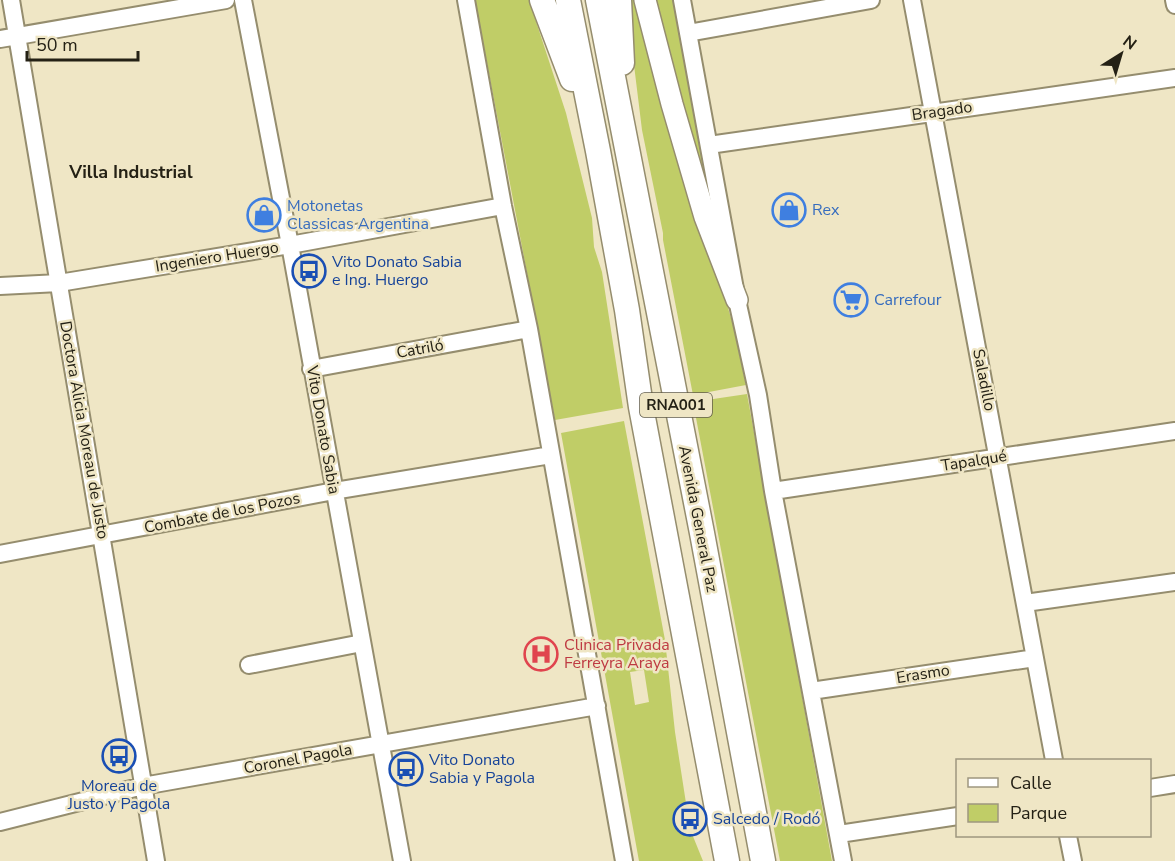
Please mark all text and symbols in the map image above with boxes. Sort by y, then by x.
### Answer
scale bar [27,24,138,62]
north arrow [1091,24,1151,84]
text: N [1118,30,1141,55]
text: 50 m [36,33,78,57]
street label: Bragado [910,96,974,126]
district label: Villa Industrial [68,160,193,184]
shop icon: Rex [771,192,807,228]
place label: Motonetas Classicas Argentina [287,195,429,235]
shop icon: Motonetas Classicas Argentina [246,197,282,233]
place label: Rex [812,199,840,221]
street label: Ingeniero Huergo [154,236,280,278]
place label: Vito Donato Sabia e Ing. Huergo [331,251,462,291]
bus stop icon: Vito Donato Sabia e Ing. Huergo [291,253,327,289]
supermarket icon: Carrefour [833,282,869,318]
place label: Carrefour [874,289,942,311]
street label: Doctora Alicia Moreau de Justo [54,319,114,541]
street label: Catriló [395,334,445,364]
street label: Saladillo [967,347,1001,413]
street label: Vito Donato Sabia [301,363,345,496]
road number: RNA001 [640,393,712,417]
street label: Avenida General Paz [673,444,723,594]
street label: Tapalqué [940,445,1008,477]
street label: Combate de los Pozos [142,487,302,539]
place label: Clinica Privada Ferreyra Araya [564,634,670,674]
hospital icon: Clinica Privada Ferreyra Araya [523,636,559,672]
street label: Erasmo [895,659,951,689]
bus stop icon: Moreau de Justo y Pagola [101,738,137,774]
street label: Coronel Pagola [242,739,354,779]
place label: Vito Donato Sabia y Pagola [428,749,535,789]
bus stop icon: Vito Donato Sabia y Pagola [388,751,424,787]
legend [956,759,1151,837]
text: Calle [1010,771,1052,795]
place label: Moreau de Justo y Pagola [67,775,170,815]
bus stop icon: Salcedo / Rodó [672,801,708,837]
text: Parque [1010,801,1067,825]
place label: Salcedo / Rodó [713,808,820,830]

